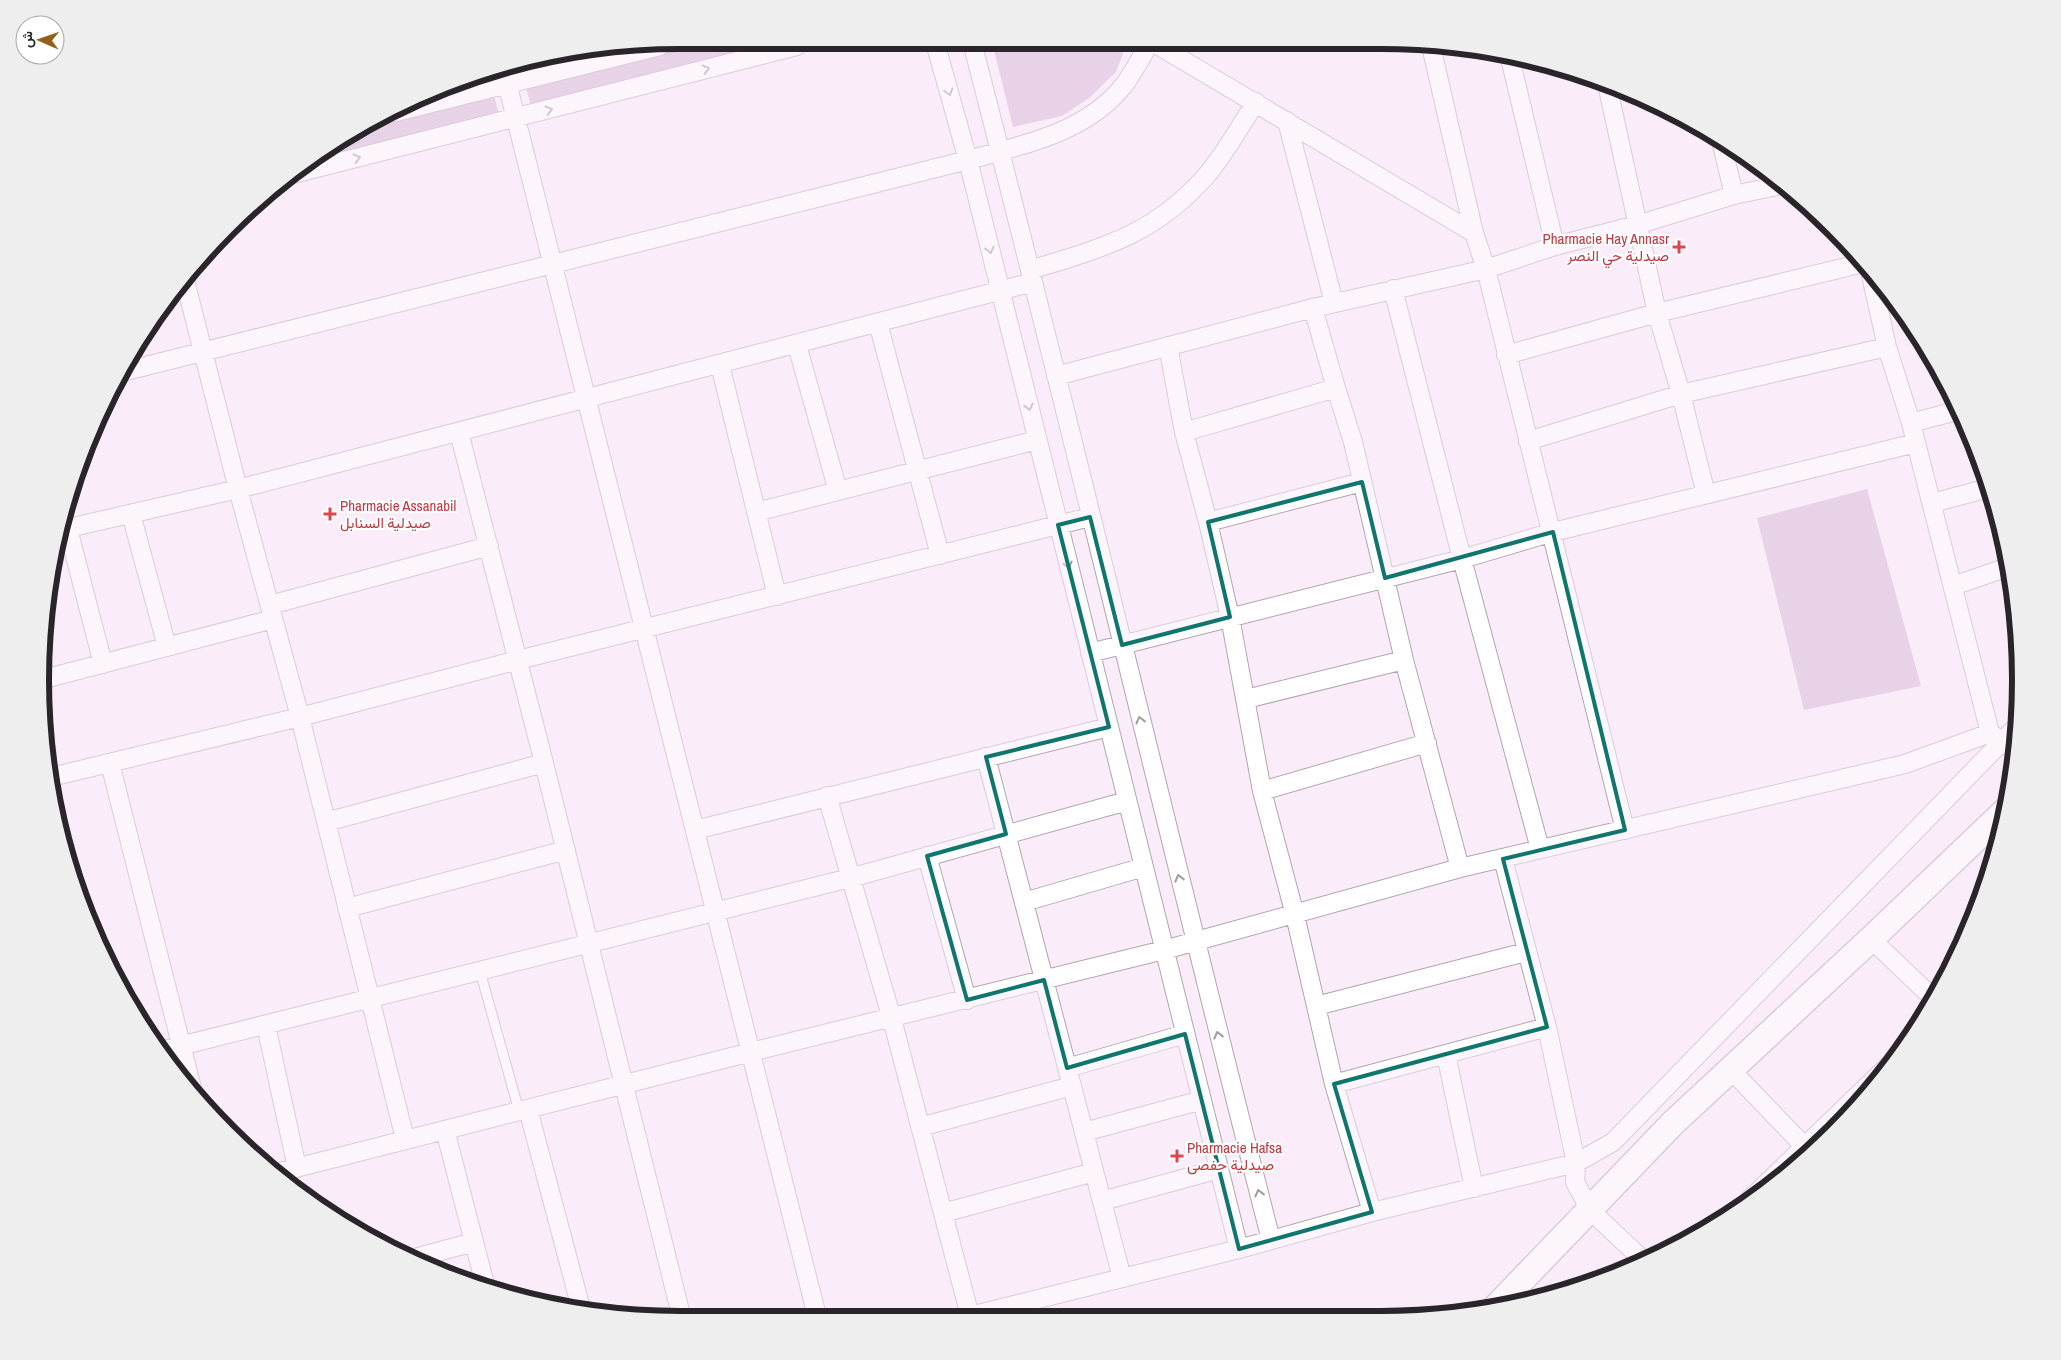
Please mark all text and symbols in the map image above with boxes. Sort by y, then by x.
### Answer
north arrow [15,15,65,65]
text: ش [18,31,36,48]
one-way arrow [702,64,710,75]
one-way arrow [943,88,953,96]
one-way arrow [544,105,553,116]
one-way arrow [353,153,362,164]
place label: Pharmacie Hay Annasr صيدلية حي النصر [1543,228,1669,269]
marker: Pharmacie Hay Annasr صيدلية حي النصر [1673,241,1685,253]
one-way arrow [984,245,995,254]
one-way arrow [1023,403,1034,412]
place label: Pharmacie Assanabil صيدلية السنابل [340,495,456,533]
marker: Pharmacie Assanabil صيدلية السنابل [324,508,336,520]
one-way arrow [1062,561,1073,570]
one-way arrow [1135,715,1146,724]
one-way arrow [1174,873,1185,882]
one-way arrow [1213,1031,1224,1040]
place label: Pharmacie Hafsa صيدلية حفصى [1187,1137,1282,1175]
marker: Pharmacie Hafsa صيدلية حفصى [1171,1150,1183,1162]
one-way arrow [1254,1189,1264,1197]

